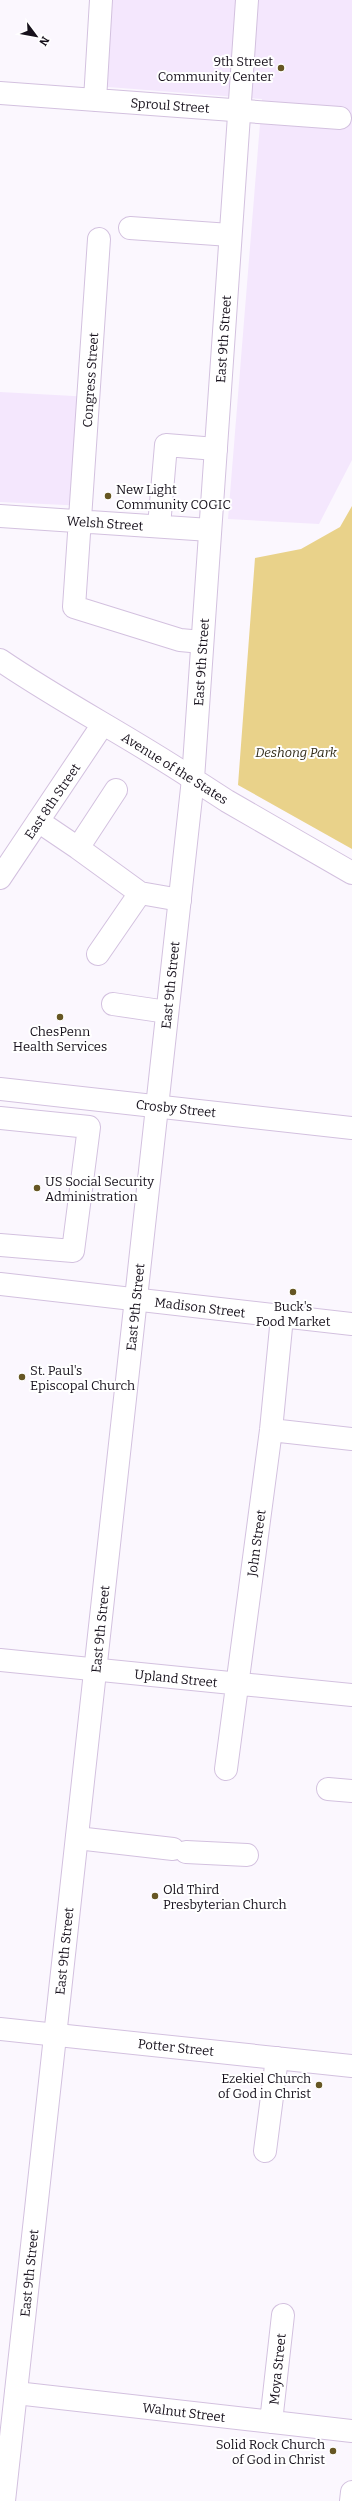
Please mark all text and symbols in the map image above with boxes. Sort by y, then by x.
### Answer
north arrow [16,16,56,56]
text: N [36,34,52,49]
place label: 9th Street Community Center [158,54,273,84]
marker: 9th Street Community Center [276,63,286,73]
street label: Sproul Street [130,95,210,116]
street label: East 9th Street [213,294,234,383]
street label: Congress Street [80,332,101,428]
place label: New Light Community COGIC [116,482,231,512]
marker: New Light Community COGIC [103,491,113,501]
street label: Welsh Street [66,513,144,534]
street label: East 9th Street [191,617,212,706]
street label: Avenue of the States [119,730,231,807]
park label: Deshong Park [255,745,338,760]
street label: East 8th Street [22,760,83,842]
street label: East 9th Street [158,940,183,1030]
marker: ChesPenn Health Services [55,1012,65,1022]
place label: ChesPenn Health Services [13,1024,107,1054]
street label: Crosby Street [135,1097,217,1120]
place label: US Social Security Administration [45,1174,154,1204]
marker: US Social Security Administration [32,1183,42,1193]
street label: East 9th Street [123,1262,148,1352]
marker: Buck's Food Market [288,1287,298,1297]
street label: Madison Street [154,1294,246,1321]
place label: Buck's Food Market [256,1299,331,1329]
place label: St. Paul's Episcopal Church [30,1363,135,1393]
marker: St. Paul's Episcopal Church [17,1372,27,1382]
street label: John Street [244,1508,269,1578]
street label: East 9th Street [88,1584,113,1674]
street label: Upland Street [134,1667,218,1690]
place label: Old Third Presbyterian Church [163,1882,287,1912]
marker: Old Third Presbyterian Church [150,1891,160,1901]
street label: East 9th Street [52,1906,77,1996]
street label: Potter Street [137,2036,215,2059]
place label: Ezekiel Church of God in Christ [218,2071,311,2101]
marker: Ezekiel Church of God in Christ [314,2080,324,2090]
street label: East 9th Street [17,2228,42,2318]
street label: Moya Street [266,2332,289,2405]
street label: Walnut Street [142,2400,227,2425]
place label: Solid Rock Church of God in Christ [216,2437,325,2467]
marker: Solid Rock Church of God in Christ [328,2446,338,2456]

